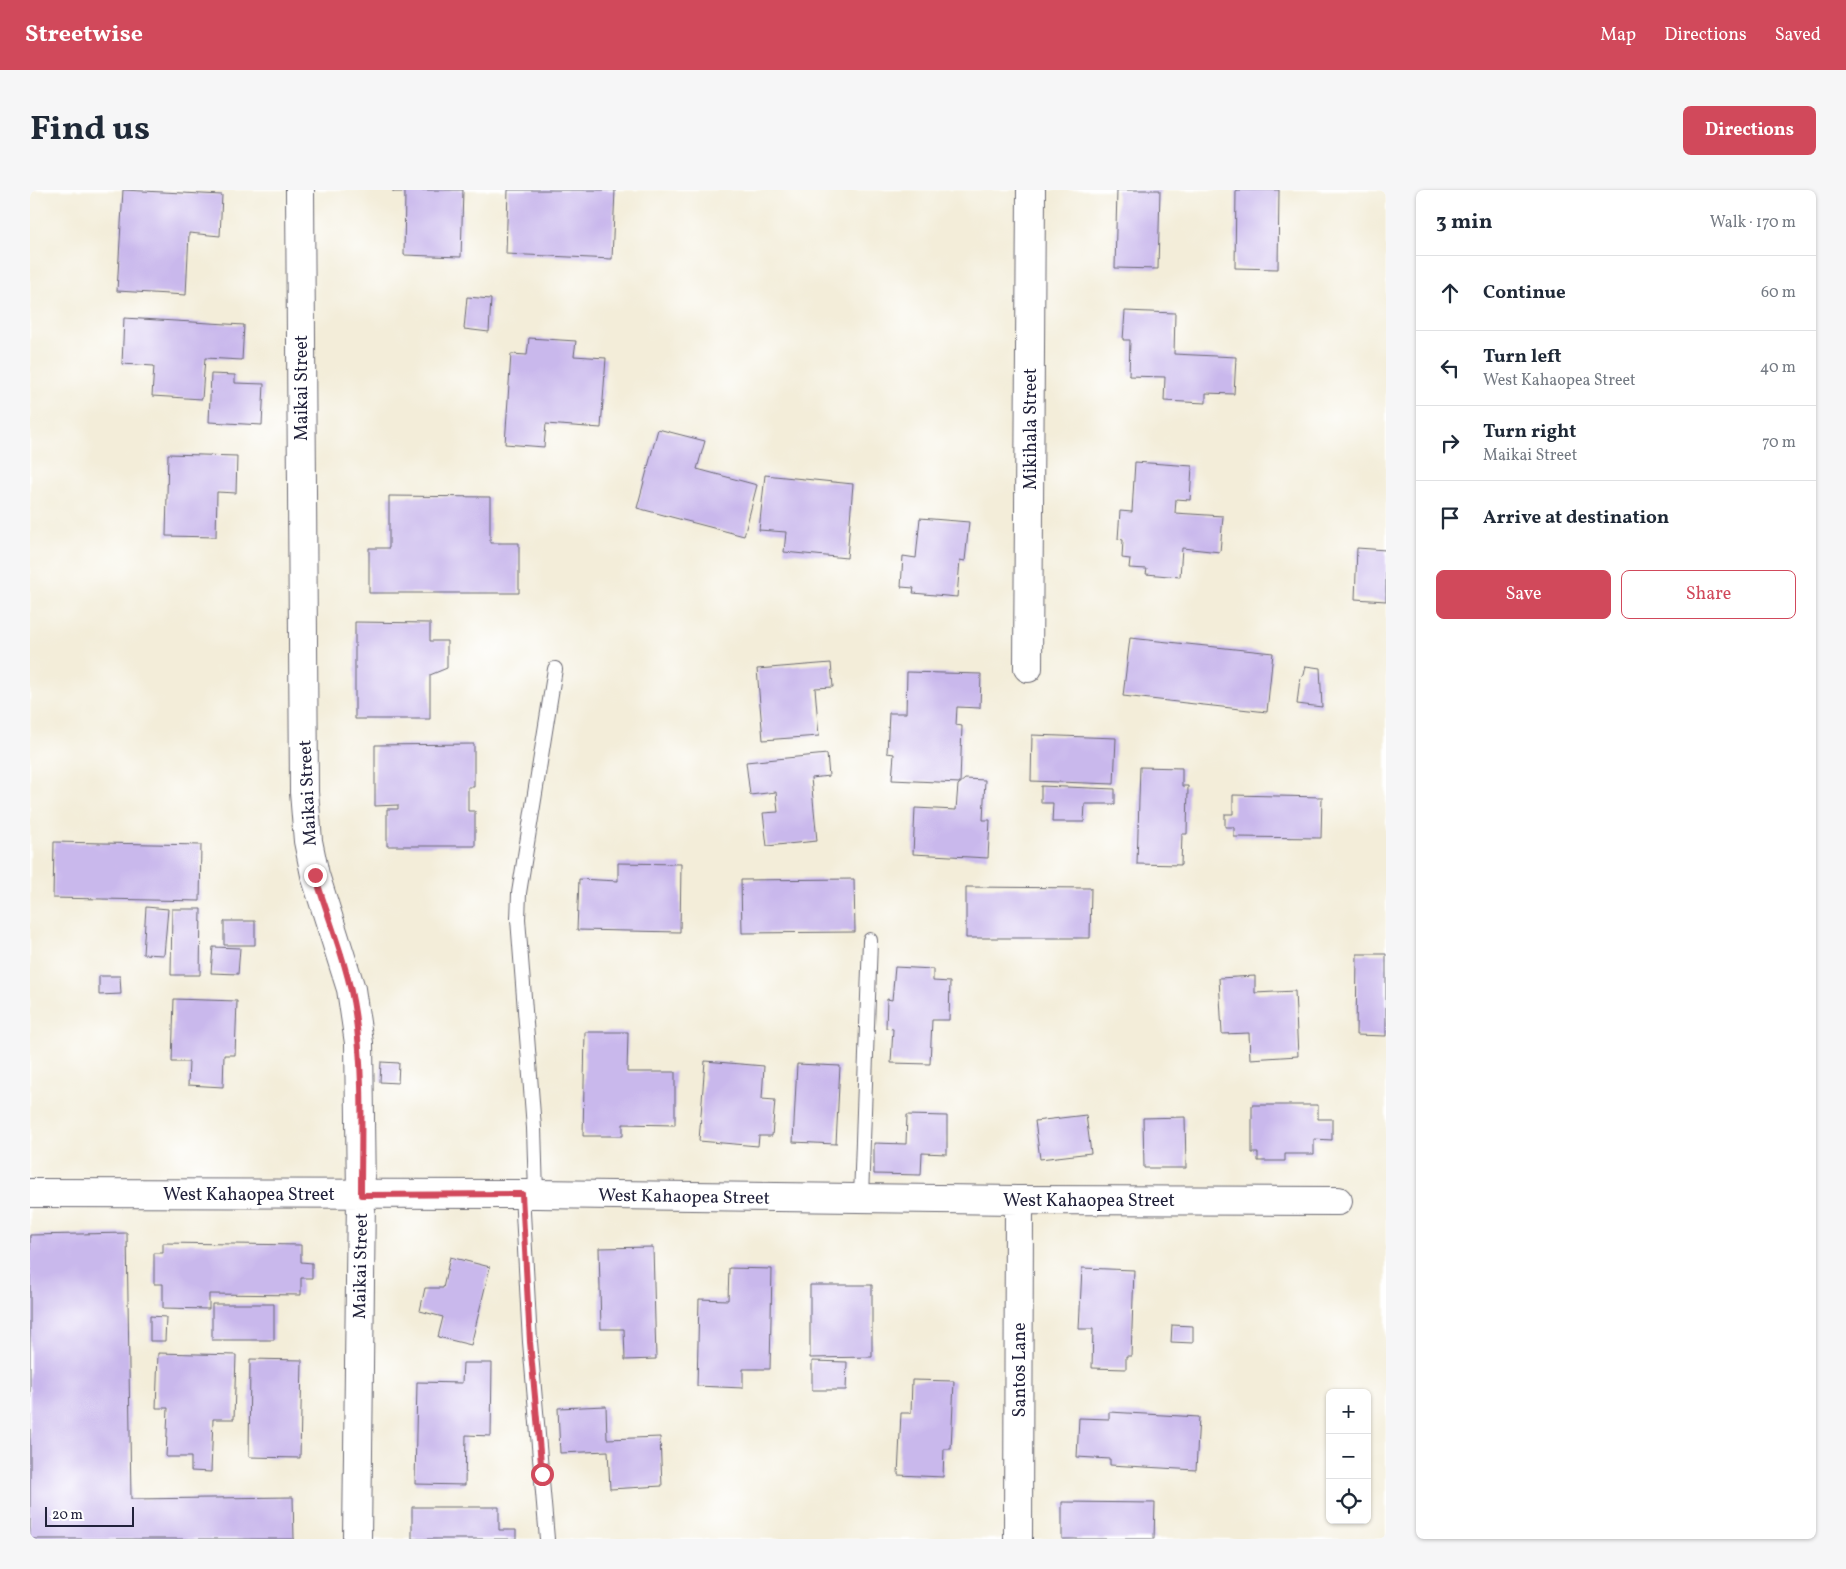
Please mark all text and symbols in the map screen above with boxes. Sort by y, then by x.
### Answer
text: Streetwise [25,18,143,52]
text: Map [1600,23,1636,48]
text: Directions [1664,23,1747,48]
text: Saved [1775,23,1821,48]
text: Find us [30,106,150,154]
button: Directions [1683,106,1816,155]
text: 3 min [1436,208,1492,237]
text: Walk · 170 m [1710,212,1796,234]
icon: ahead [1436,279,1464,307]
text: Continue [1483,280,1566,306]
text: 60 m [1761,282,1796,304]
street label: Maikai Street [290,335,315,441]
text: Turn left [1483,344,1562,370]
icon: left [1436,354,1464,382]
text: 40 m [1760,357,1796,379]
street label: Mikihala Street [1019,368,1044,490]
text: West Kahaopea Street [1483,370,1636,392]
text: Turn right [1483,419,1576,445]
icon: right [1436,429,1464,457]
text: 70 m [1762,432,1796,454]
text: Maikai Street [1483,445,1577,467]
icon: arrive [1436,504,1464,532]
text: Arrive at destination [1483,505,1669,531]
button: Save [1436,570,1611,619]
button: Share [1621,570,1796,619]
street label: Maikai Street [293,739,324,847]
route end [304,864,327,887]
street label: West Kahaopea Street [163,1183,335,1208]
street label: West Kahaopea Street [598,1184,770,1211]
street label: West Kahaopea Street [1003,1189,1175,1214]
street label: Maikai Street [348,1213,375,1319]
street label: Santos Lane [1008,1323,1033,1418]
map controls [1326,1389,1371,1524]
button: + [1326,1389,1371,1434]
button: − [1326,1434,1371,1479]
route start [531,1463,554,1486]
button: locate [1326,1479,1371,1524]
scale bar [45,1504,134,1527]
text: 20 m [52,1506,83,1525]

